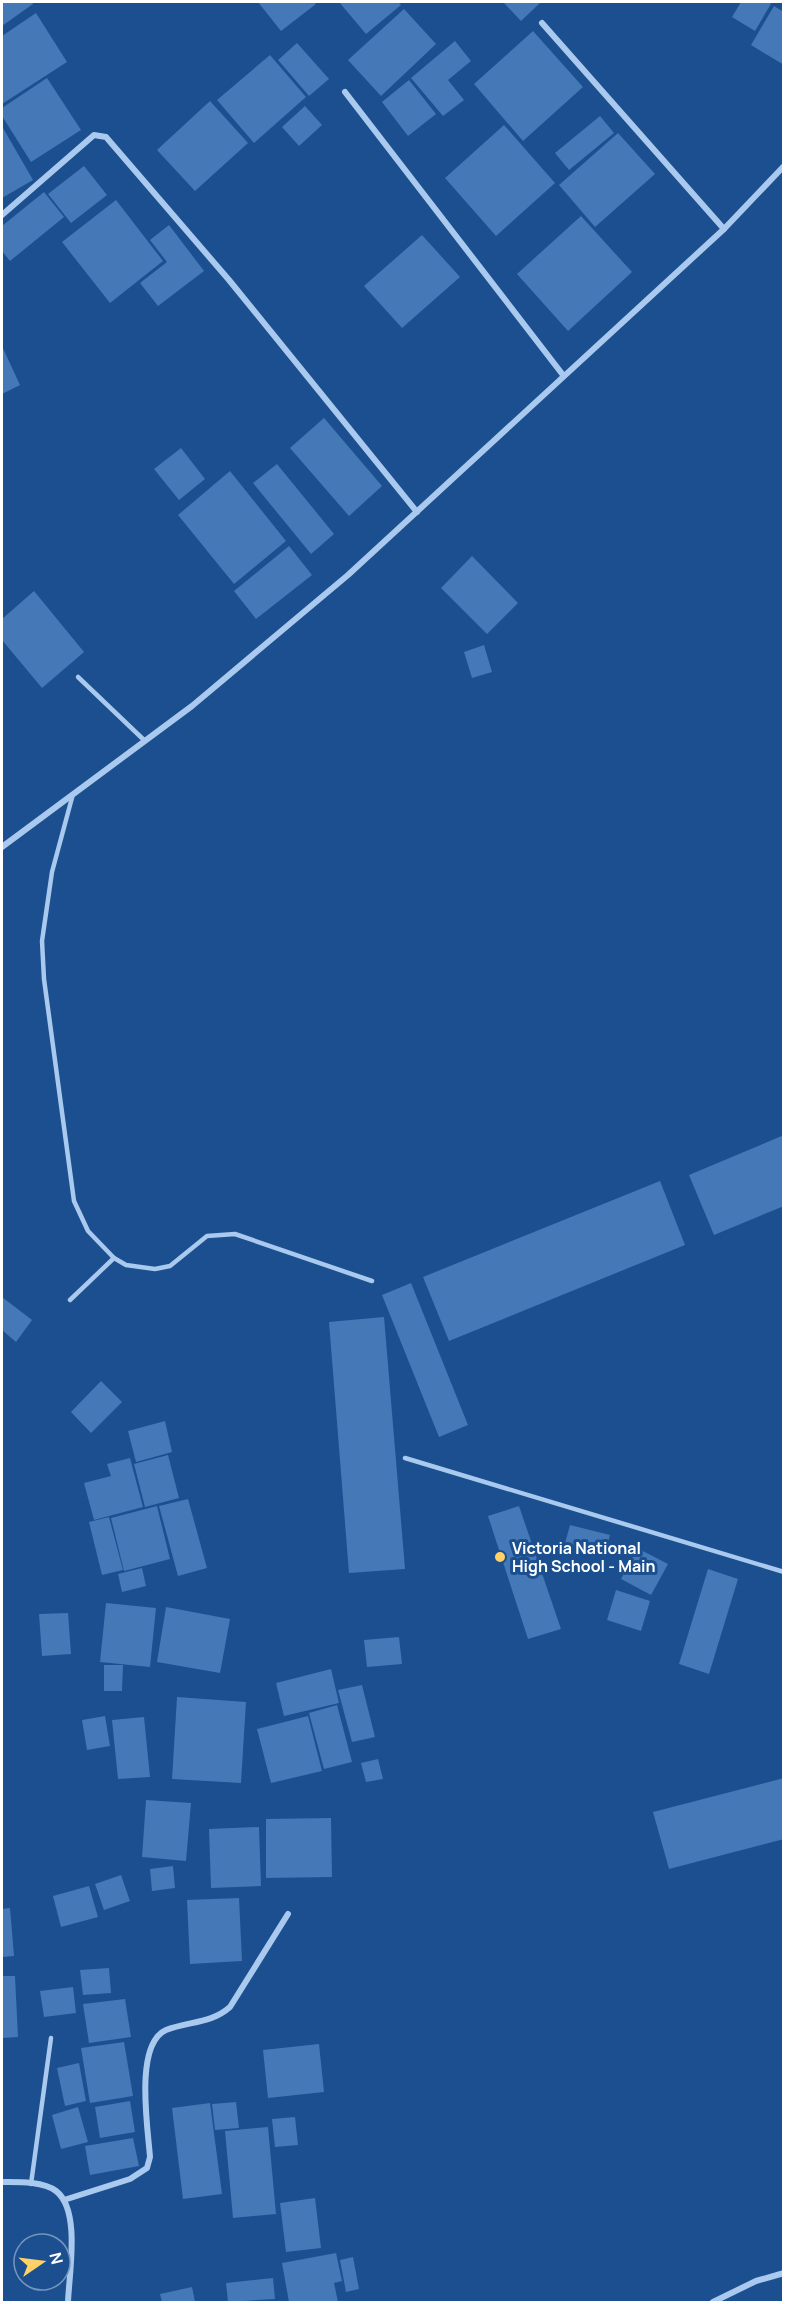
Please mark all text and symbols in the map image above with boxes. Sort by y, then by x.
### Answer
place label: Victoria National High School - Main [512,1537,656,1577]
marker: Victoria National High School - Main [493,1550,507,1564]
north arrow [12,2232,72,2292]
text: N [44,2250,69,2267]

